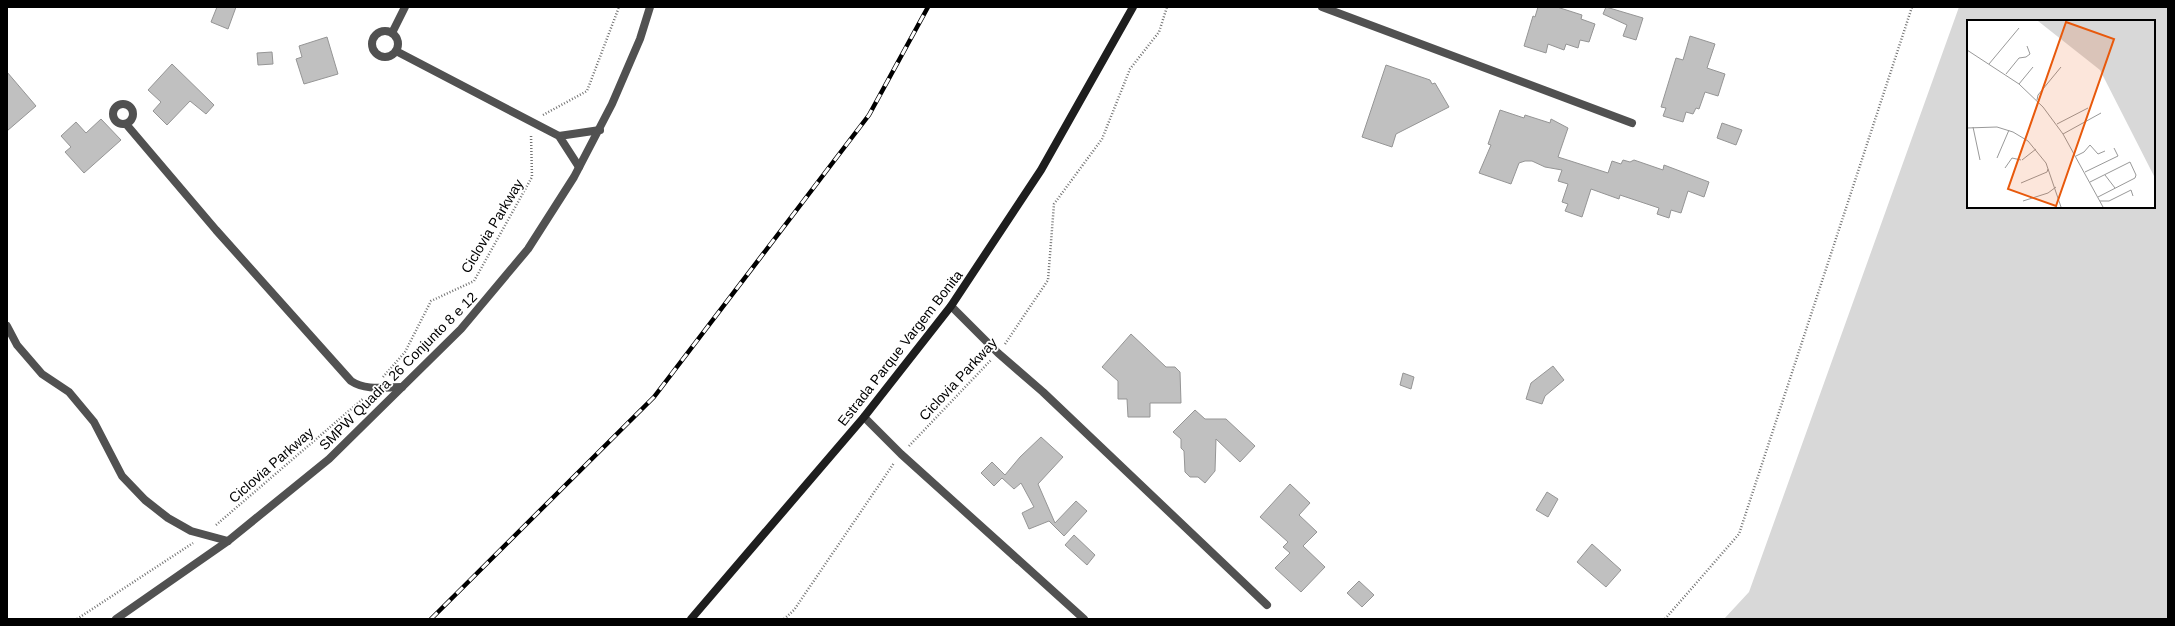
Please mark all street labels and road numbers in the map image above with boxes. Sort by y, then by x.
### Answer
street label: Ciclovia Parkway [458,176,526,276]
street label: Estrada Parque Vargem Bonita [834,267,966,429]
street label: SMPW Quadra 26 Conjunto 8 e 12 [316,289,480,453]
street label: Ciclovia Parkway [916,335,1000,423]
street label: Ciclovia Parkway [226,424,316,506]

